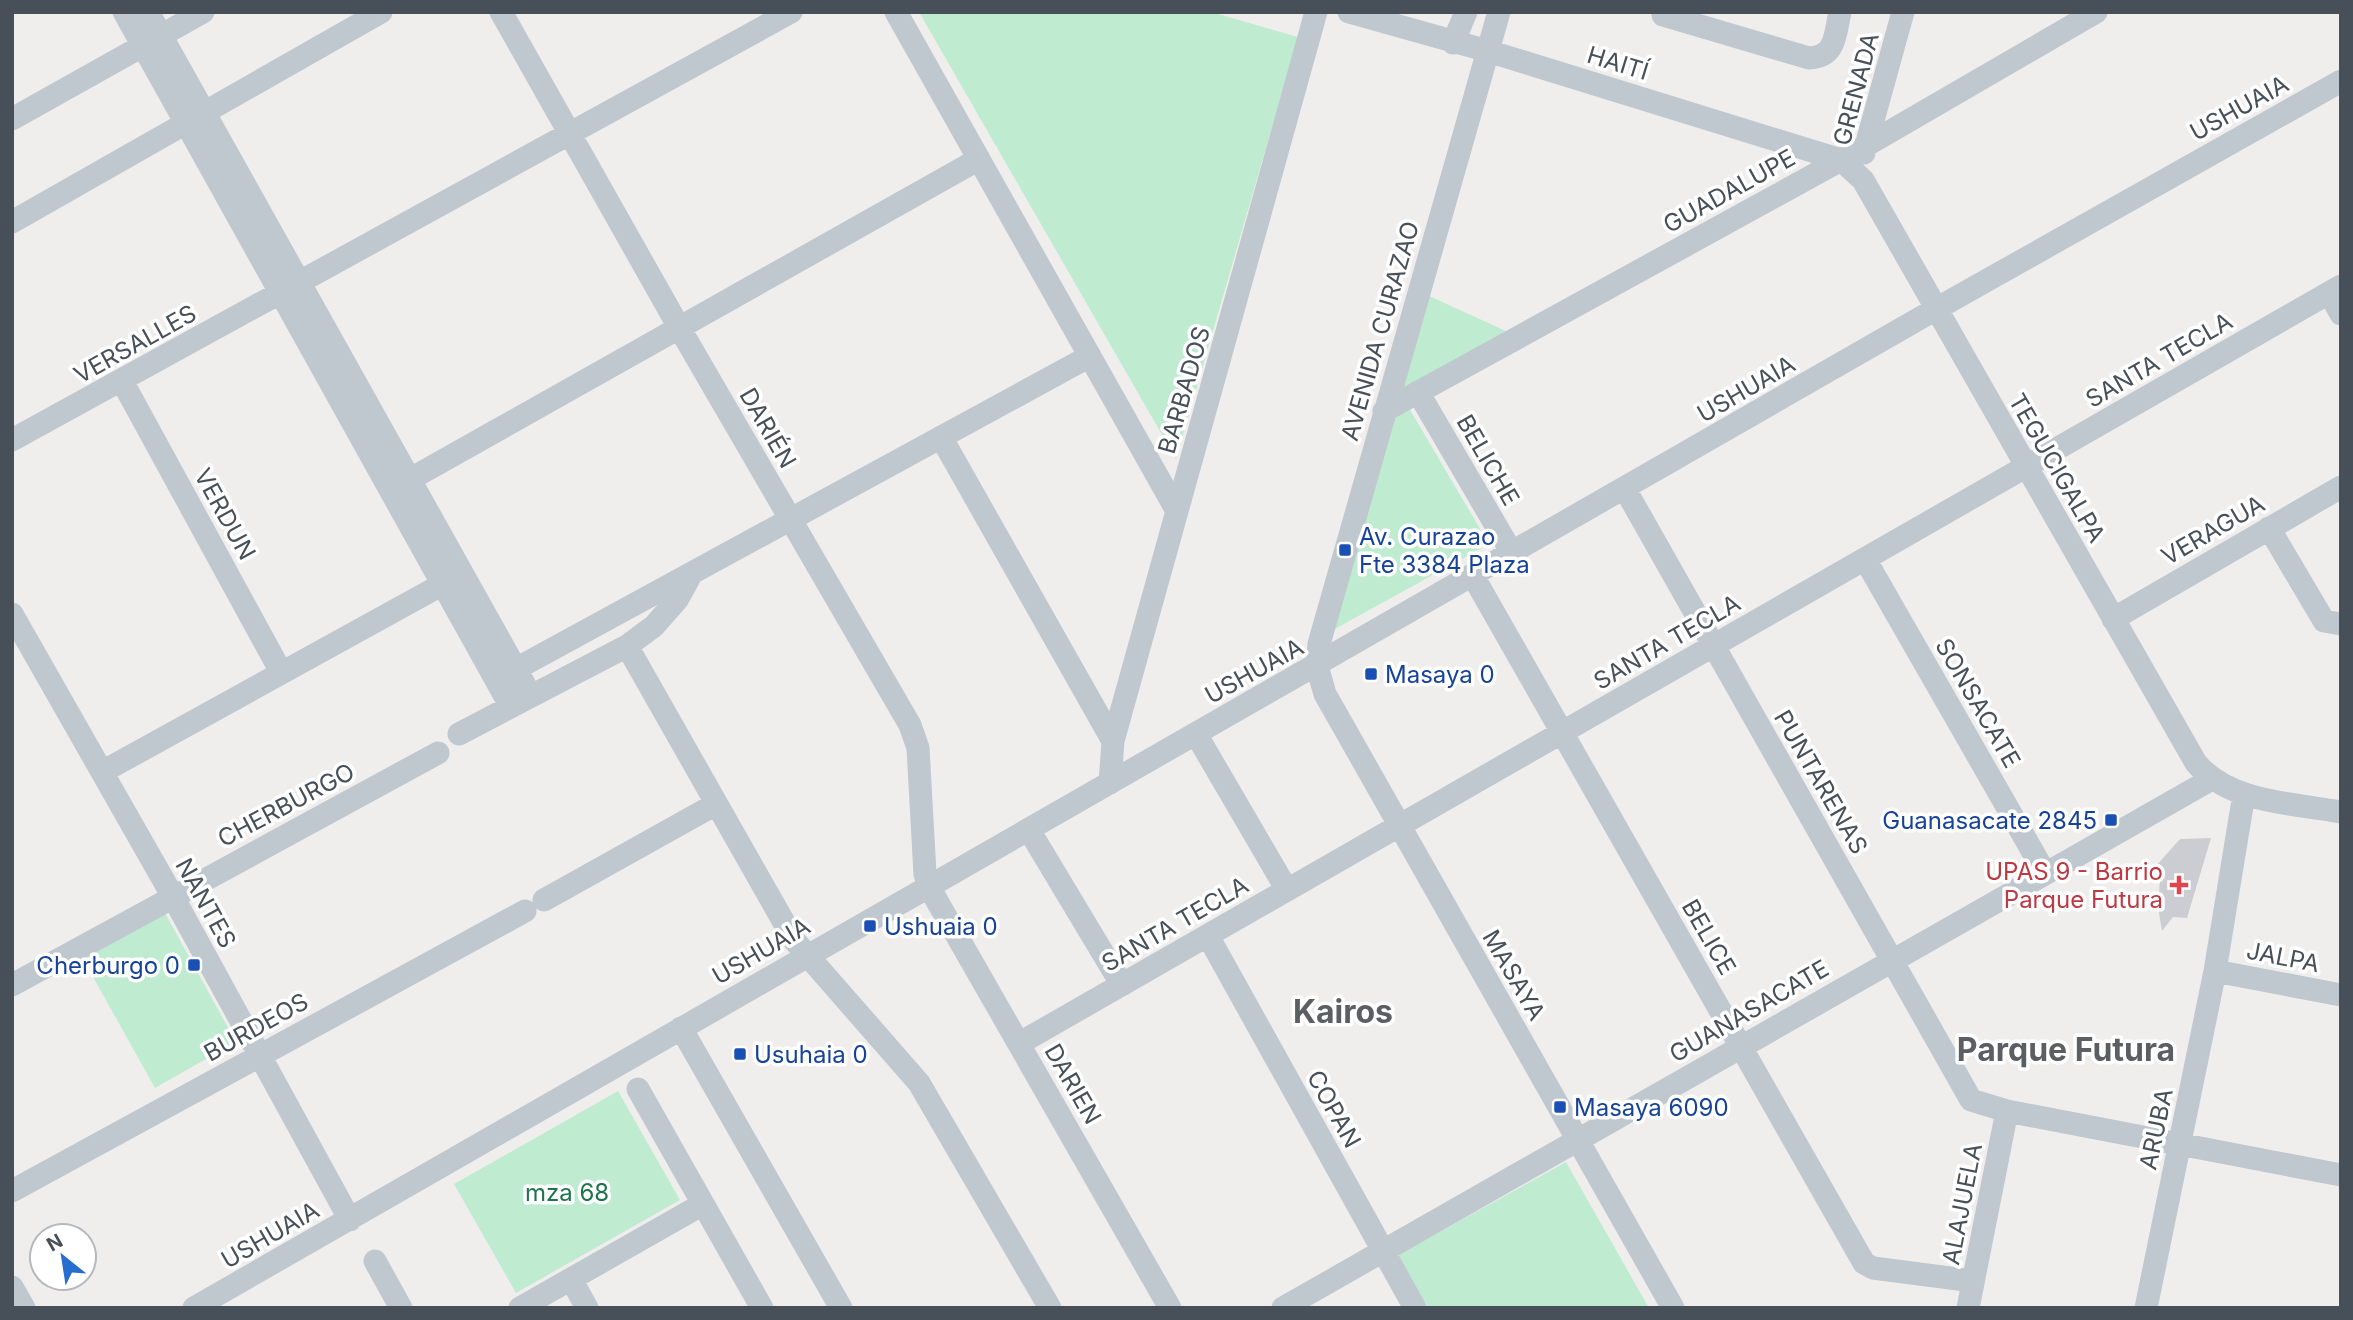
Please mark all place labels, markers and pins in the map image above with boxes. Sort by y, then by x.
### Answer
place label: Av. Curazao Fte 3384 Plaza [1359,522,1530,579]
marker: Av. Curazao Fte 3384 Plaza [1337,542,1353,558]
place label: Masaya 0 [1385,660,1495,689]
marker: Masaya 0 [1363,666,1379,682]
place label: Guanasacate 2845 [1882,806,2097,835]
marker: Guanasacate 2845 [2103,812,2119,828]
place label: UPAS 9 - Barrio Parque Futura [1985,857,2163,914]
marker: UPAS 9 - Barrio Parque Futura [2169,875,2189,895]
place label: Ushuaia 0 [884,912,998,941]
marker: Ushuaia 0 [862,918,878,934]
place label: Cherburgo 0 [36,951,180,980]
marker: Cherburgo 0 [186,957,202,973]
place label: Usuhaia 0 [754,1040,868,1069]
marker: Usuhaia 0 [732,1046,748,1062]
place label: Masaya 6090 [1574,1093,1729,1122]
marker: Masaya 6090 [1552,1099,1568,1115]

